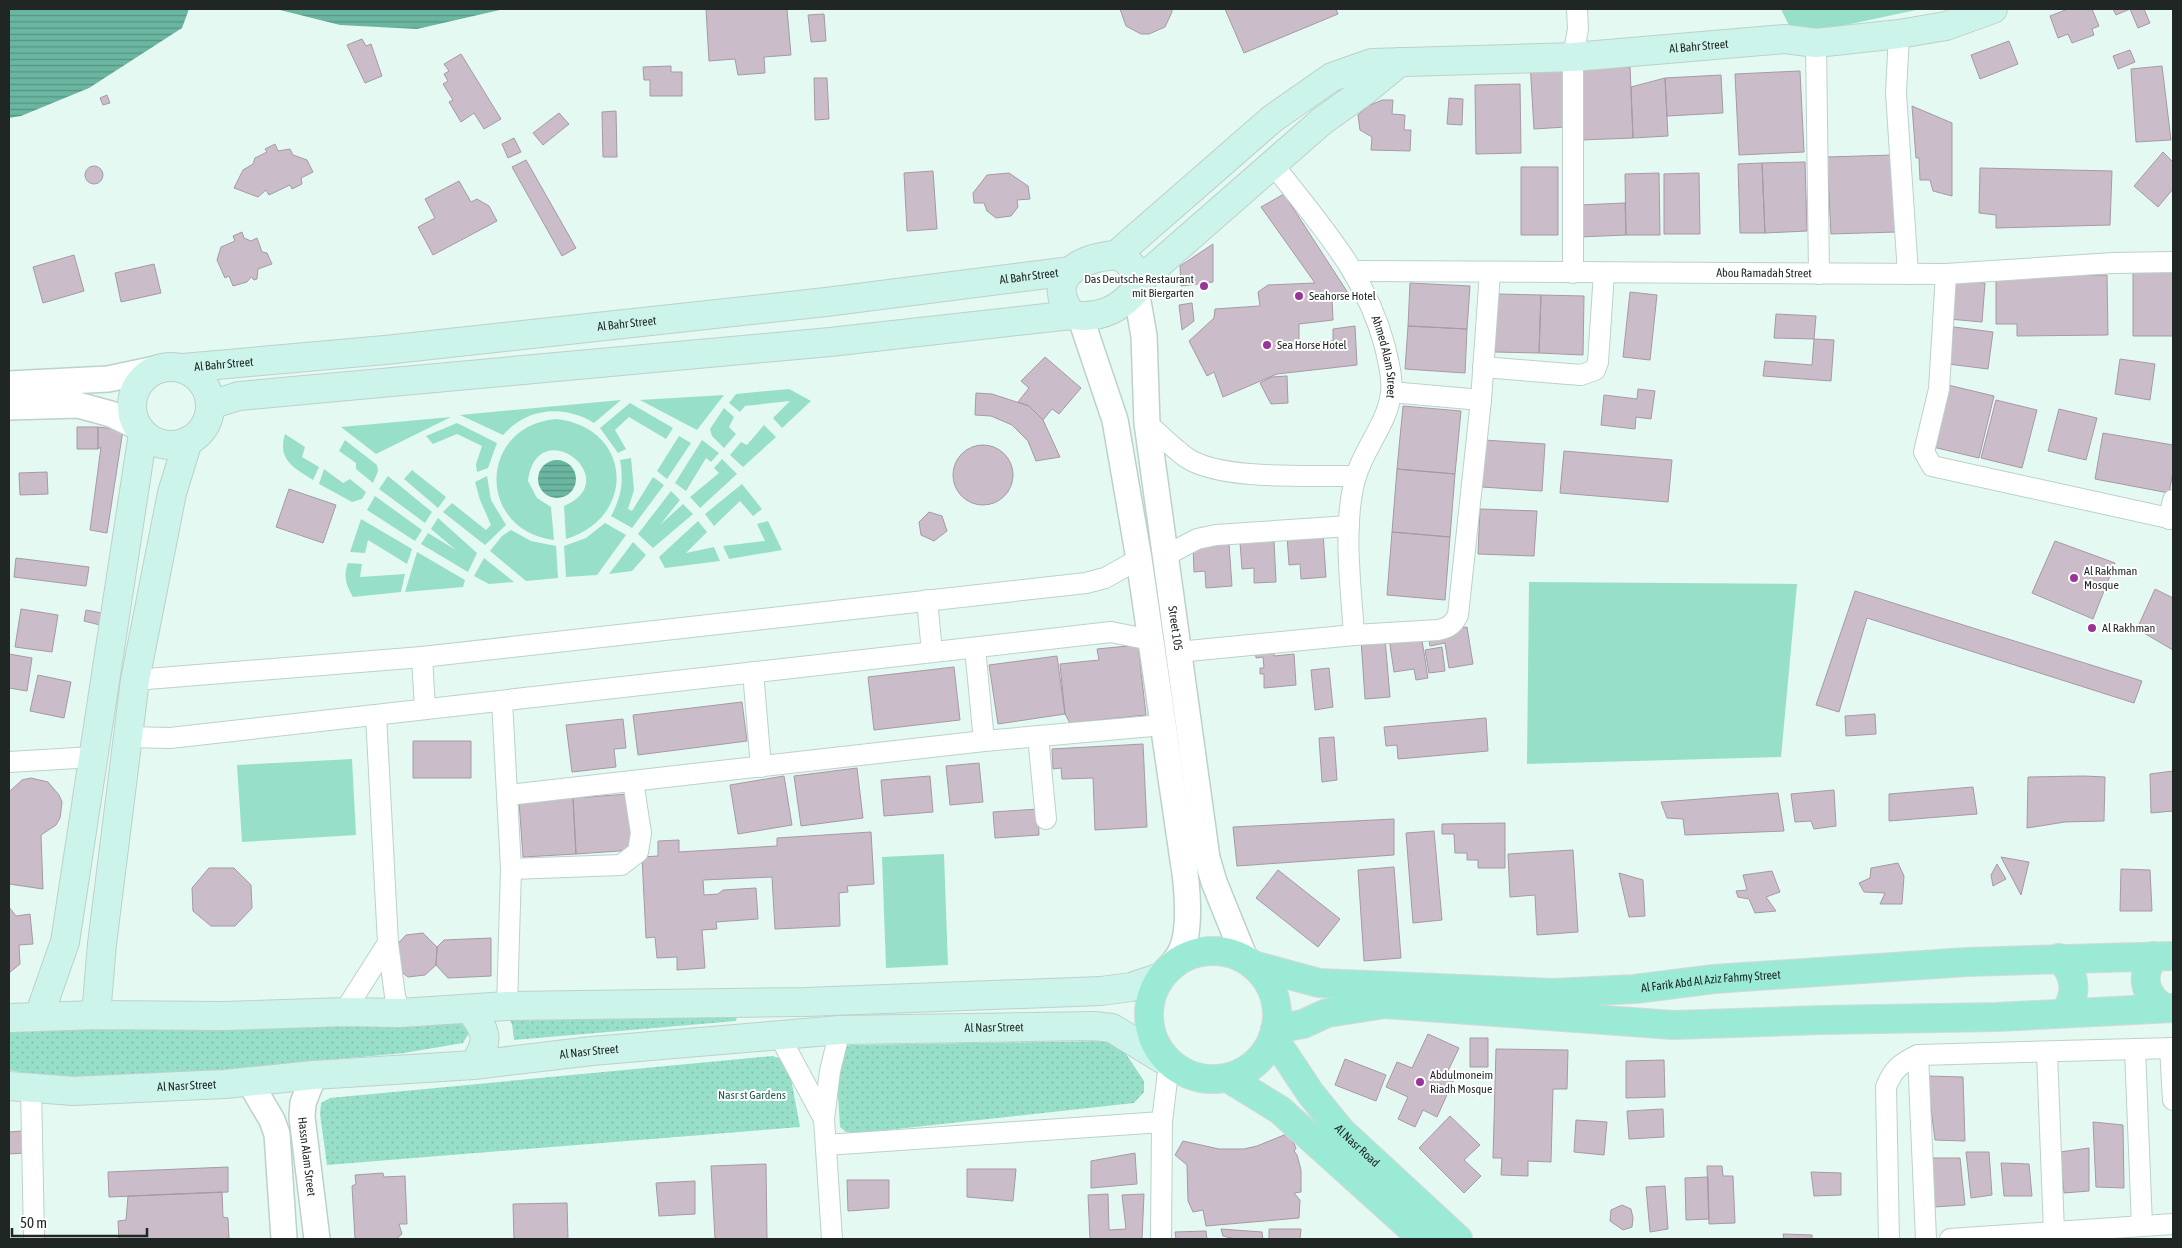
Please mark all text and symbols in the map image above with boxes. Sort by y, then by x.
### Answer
street label: Al Bahr Street [1669,37,1730,56]
street label: Al Bahr Street [999,266,1060,287]
street label: Abou Ramadah Street [1716,266,1812,280]
place label: Das Deutsche Restaurant mit Biergarten [1084,272,1195,300]
marker: Das Deutsche Restaurant mit Biergarten [1198,280,1210,292]
place label: Seahorse Hotel [1309,289,1377,303]
marker: Seahorse Hotel [1293,290,1305,302]
street label: Al Bahr Street [596,313,658,334]
street label: Ahmed Alam Street [1368,314,1399,400]
place label: Sea Horse Hotel [1277,338,1348,352]
marker: Sea Horse Hotel [1261,339,1273,351]
street label: Al Bahr Street [194,355,255,374]
place label: Al Rakhman Mosque [2084,564,2137,592]
marker: Al Rakhman Mosque [2068,572,2080,584]
street label: Street 105 [1165,605,1185,652]
place label: Al Rakhman [2102,621,2155,635]
marker: Al Rakhman [2086,622,2098,634]
street label: Al Farik Abd Al Aziz Fahmy Street [1640,967,1782,995]
street label: Al Nasr Street [964,1020,1024,1035]
street label: Al Nasr Street [559,1042,620,1062]
place label: Abdulmoneim Riadh Mosque [1430,1068,1493,1096]
marker: Abdulmoneim Riadh Mosque [1414,1076,1426,1088]
street label: Al Nasr Street [157,1077,217,1094]
park label: Nasr st Gardens [718,1088,786,1102]
street label: Hassn Alam Street [295,1116,319,1198]
street label: Al Nasr Road [1332,1122,1382,1170]
scale bar [12,1206,148,1238]
text: 50 m [20,1214,47,1231]

